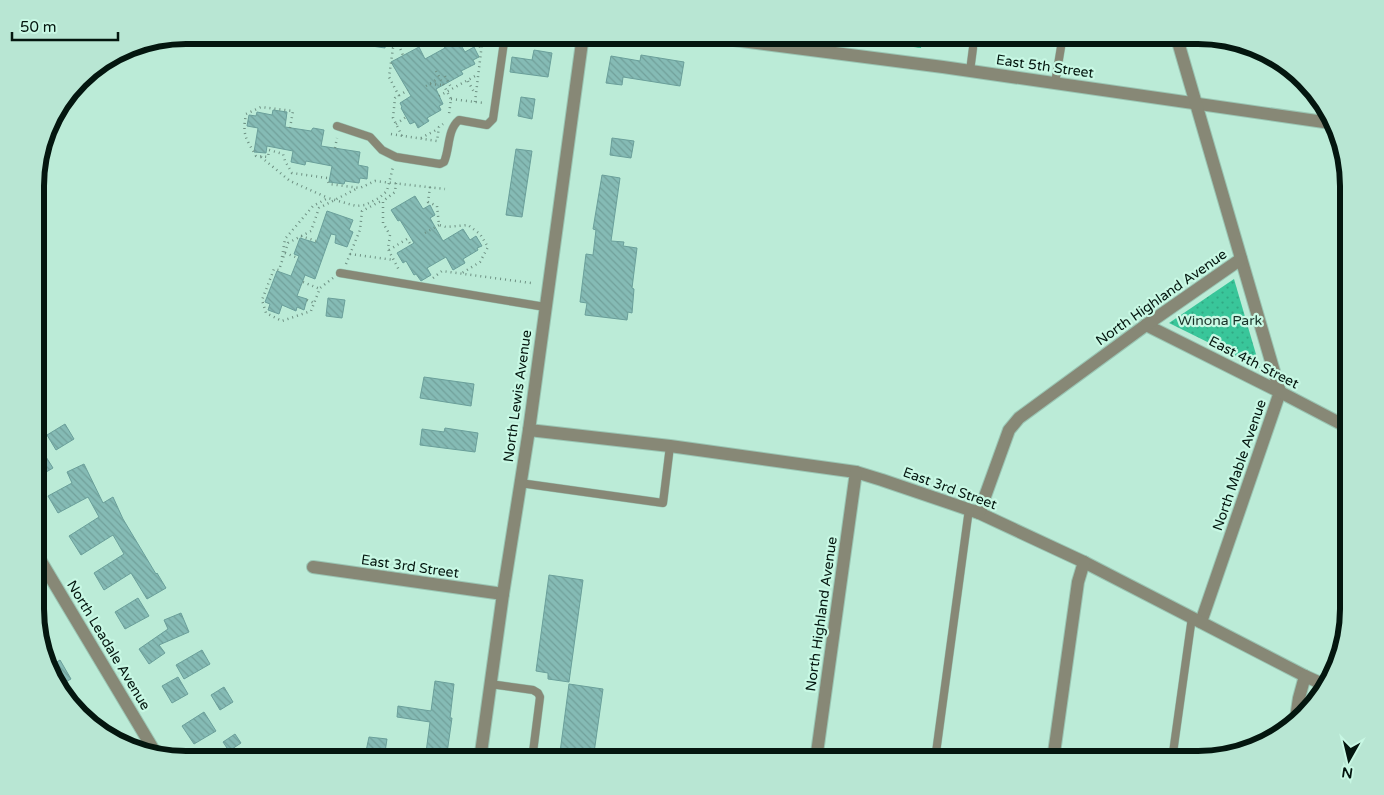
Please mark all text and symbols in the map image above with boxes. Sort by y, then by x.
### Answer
scale bar [12,10,119,42]
text: 50 m [20,18,57,36]
street label: East 5th Street [995,51,1096,82]
street label: North Highland Avenue [1092,246,1230,349]
park label: Winona Park [1178,312,1263,329]
street label: North Lewis Avenue [500,329,535,463]
street label: East 4th Street [1206,332,1302,393]
street label: North Mable Avenue [1209,397,1270,533]
street label: East 3rd Street [901,464,1000,514]
street label: North Highland Avenue [802,535,841,693]
street label: East 3rd Street [360,551,461,582]
street label: North Leadale Avenue [63,577,154,713]
north arrow [1324,735,1374,785]
text: N [1341,763,1354,782]

